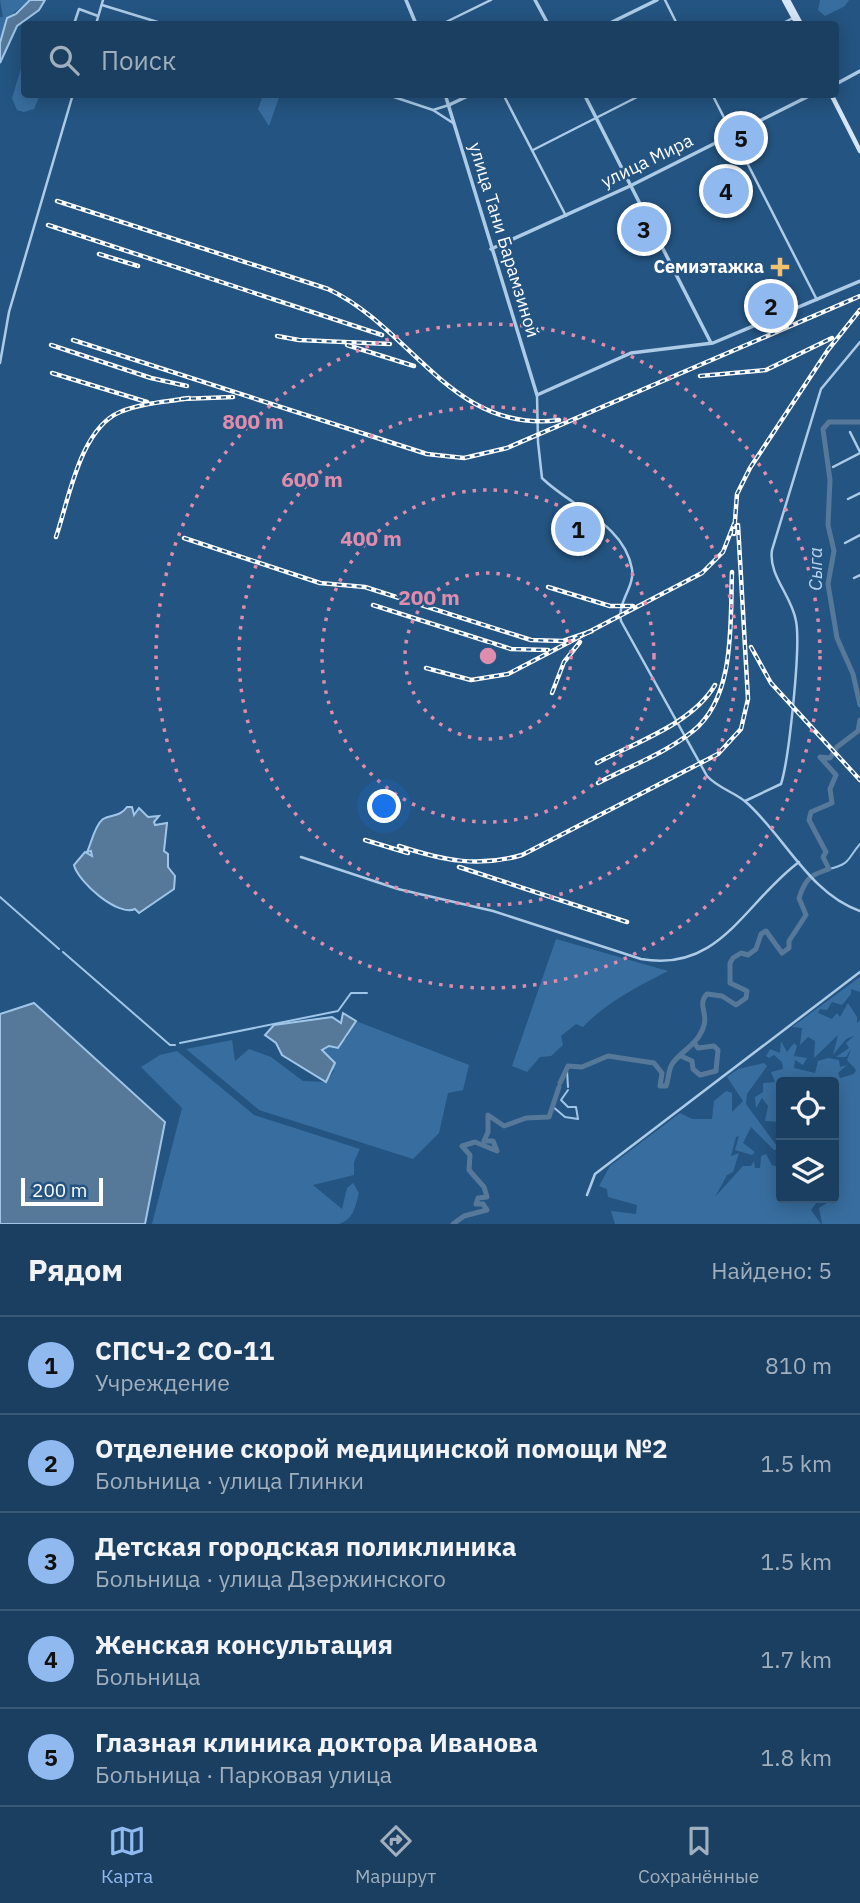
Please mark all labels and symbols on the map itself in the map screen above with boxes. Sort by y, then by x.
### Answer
pin: 5 [718,112,764,164]
street label: улица Мира [597,128,697,193]
street label: улица Тани Барамзиной [464,140,545,340]
pin: 4 [703,165,749,217]
pin: 3 [621,203,667,255]
place label: Семиэтажка [653,255,764,278]
marker: Семиэтажка [770,257,790,277]
pin: 2 [748,280,794,332]
text: 800 m [222,407,284,435]
text: 600 m [281,465,343,493]
pin: 1 [555,503,601,555]
text: 400 m [340,524,402,552]
water label: Сыга [803,547,827,591]
text: 200 m [398,583,460,611]
centre of rings [476,644,500,668]
your location [367,789,401,823]
scale bar [21,1175,103,1207]

